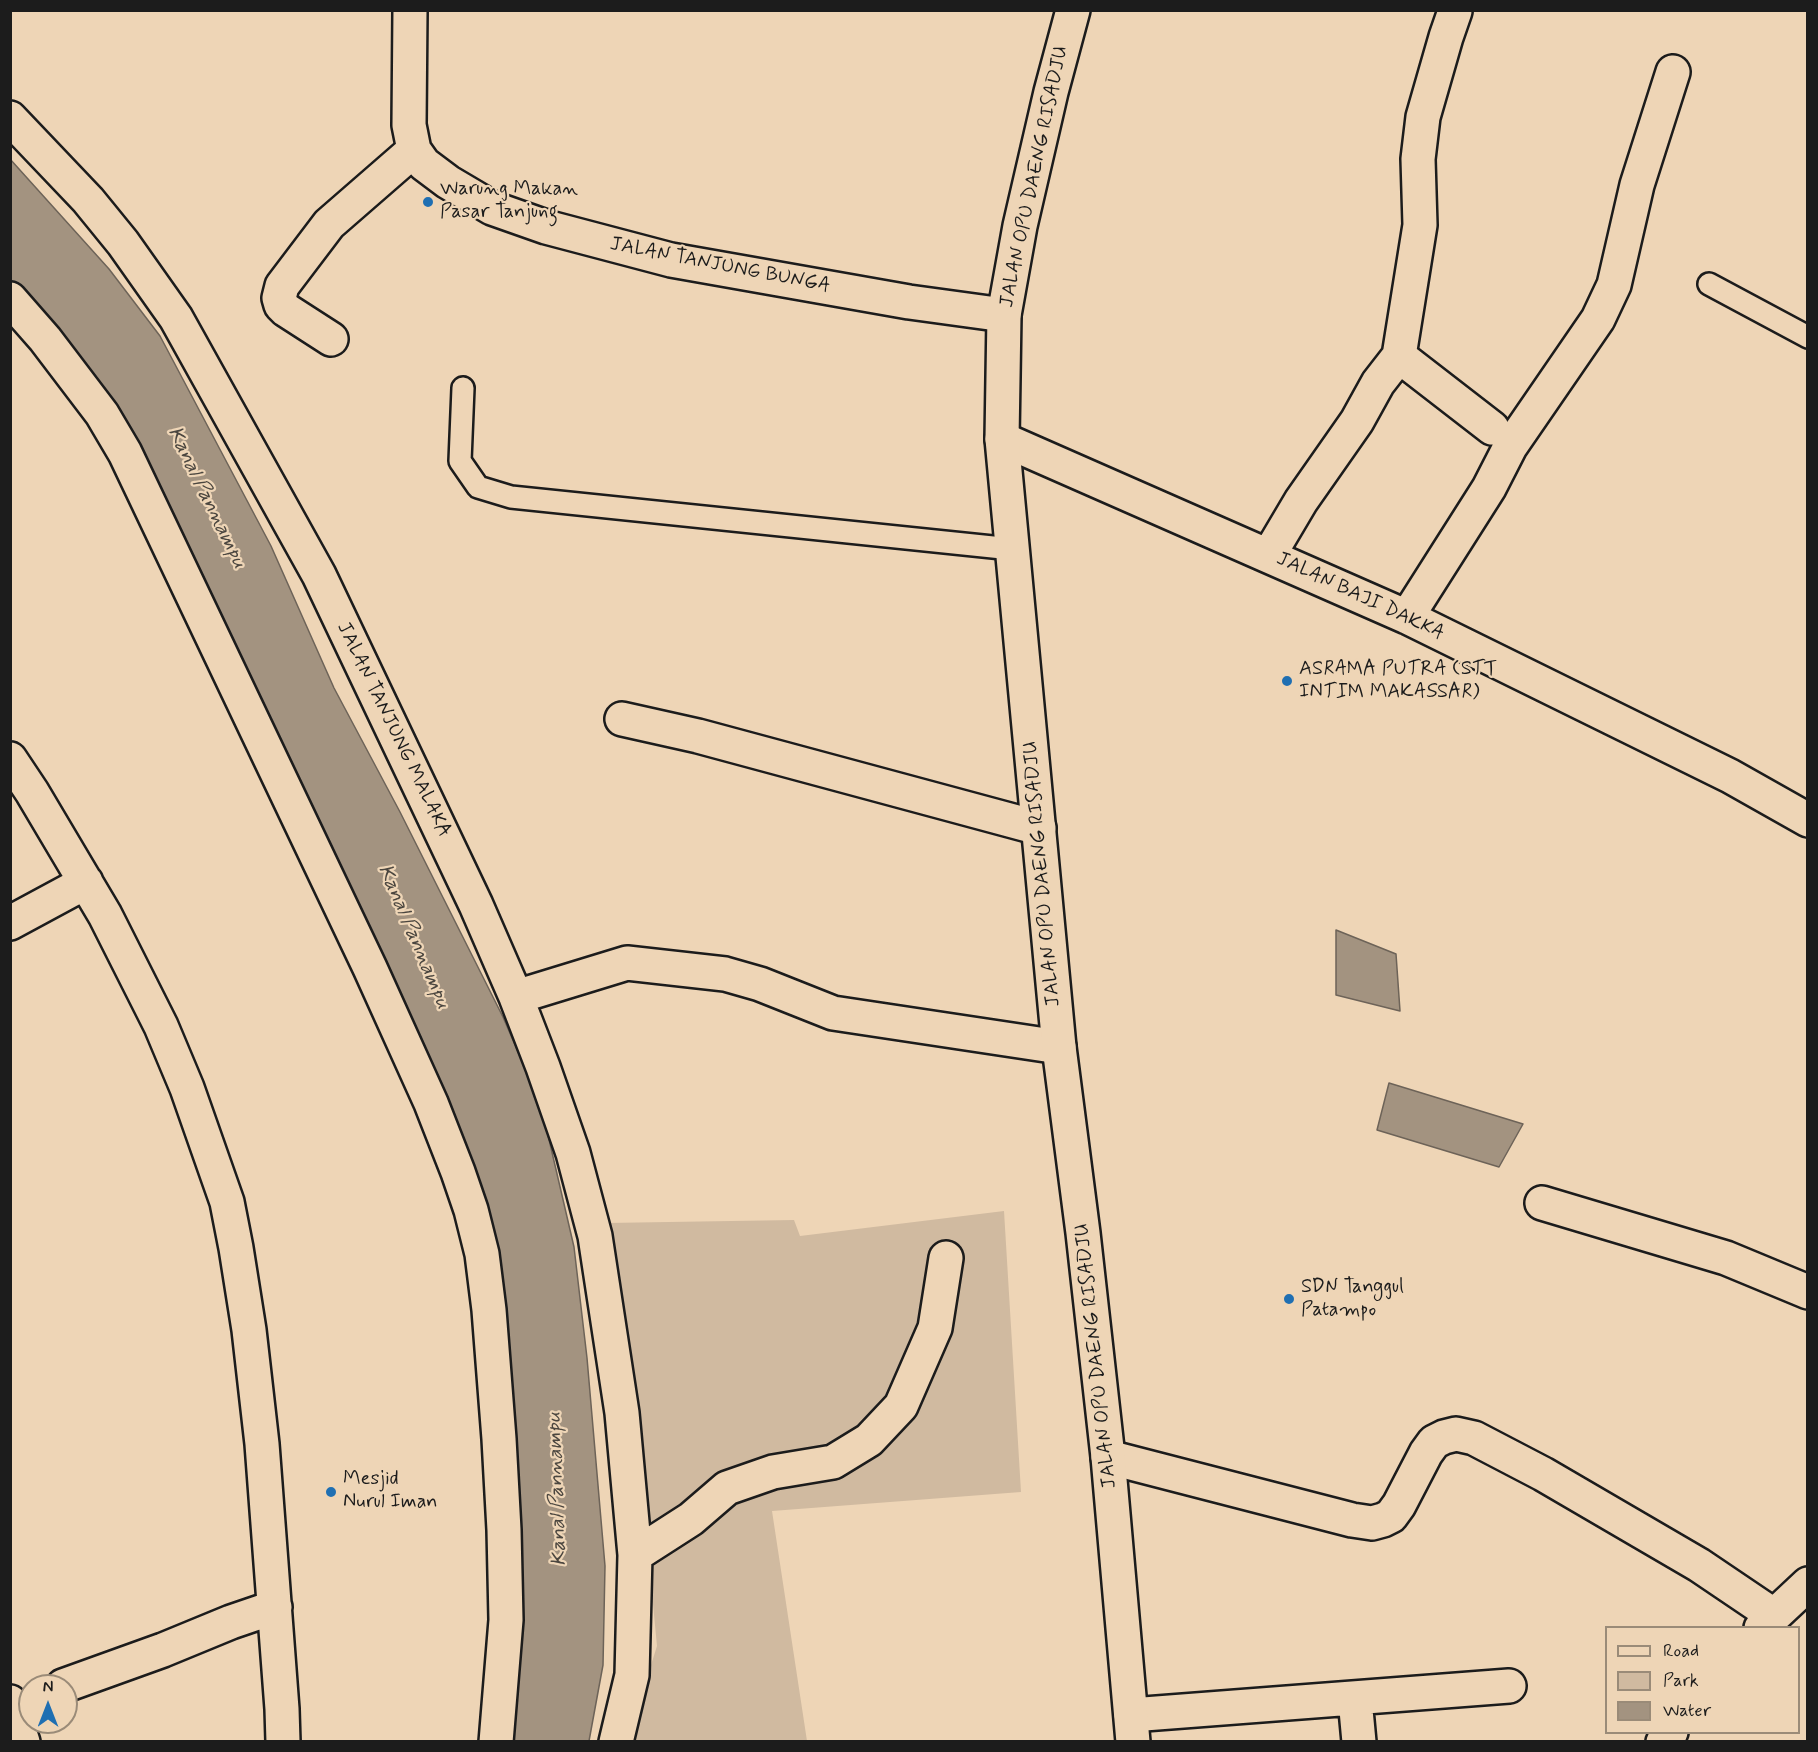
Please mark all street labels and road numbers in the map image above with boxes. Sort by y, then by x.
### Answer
street label: JALAN OPU DAENG RISADJU [996,44,1074,310]
street label: JALAN TANJUNG BUNGA [608,233,832,299]
street label: JALAN BAJI DAKKA [1272,548,1448,646]
street label: JALAN TANJUNG MALAKA [330,618,456,842]
street label: JALAN OPU DAENG RISADJU [1019,740,1067,1008]
street label: JALAN OPU DAENG RISADJU [1071,1222,1123,1490]

